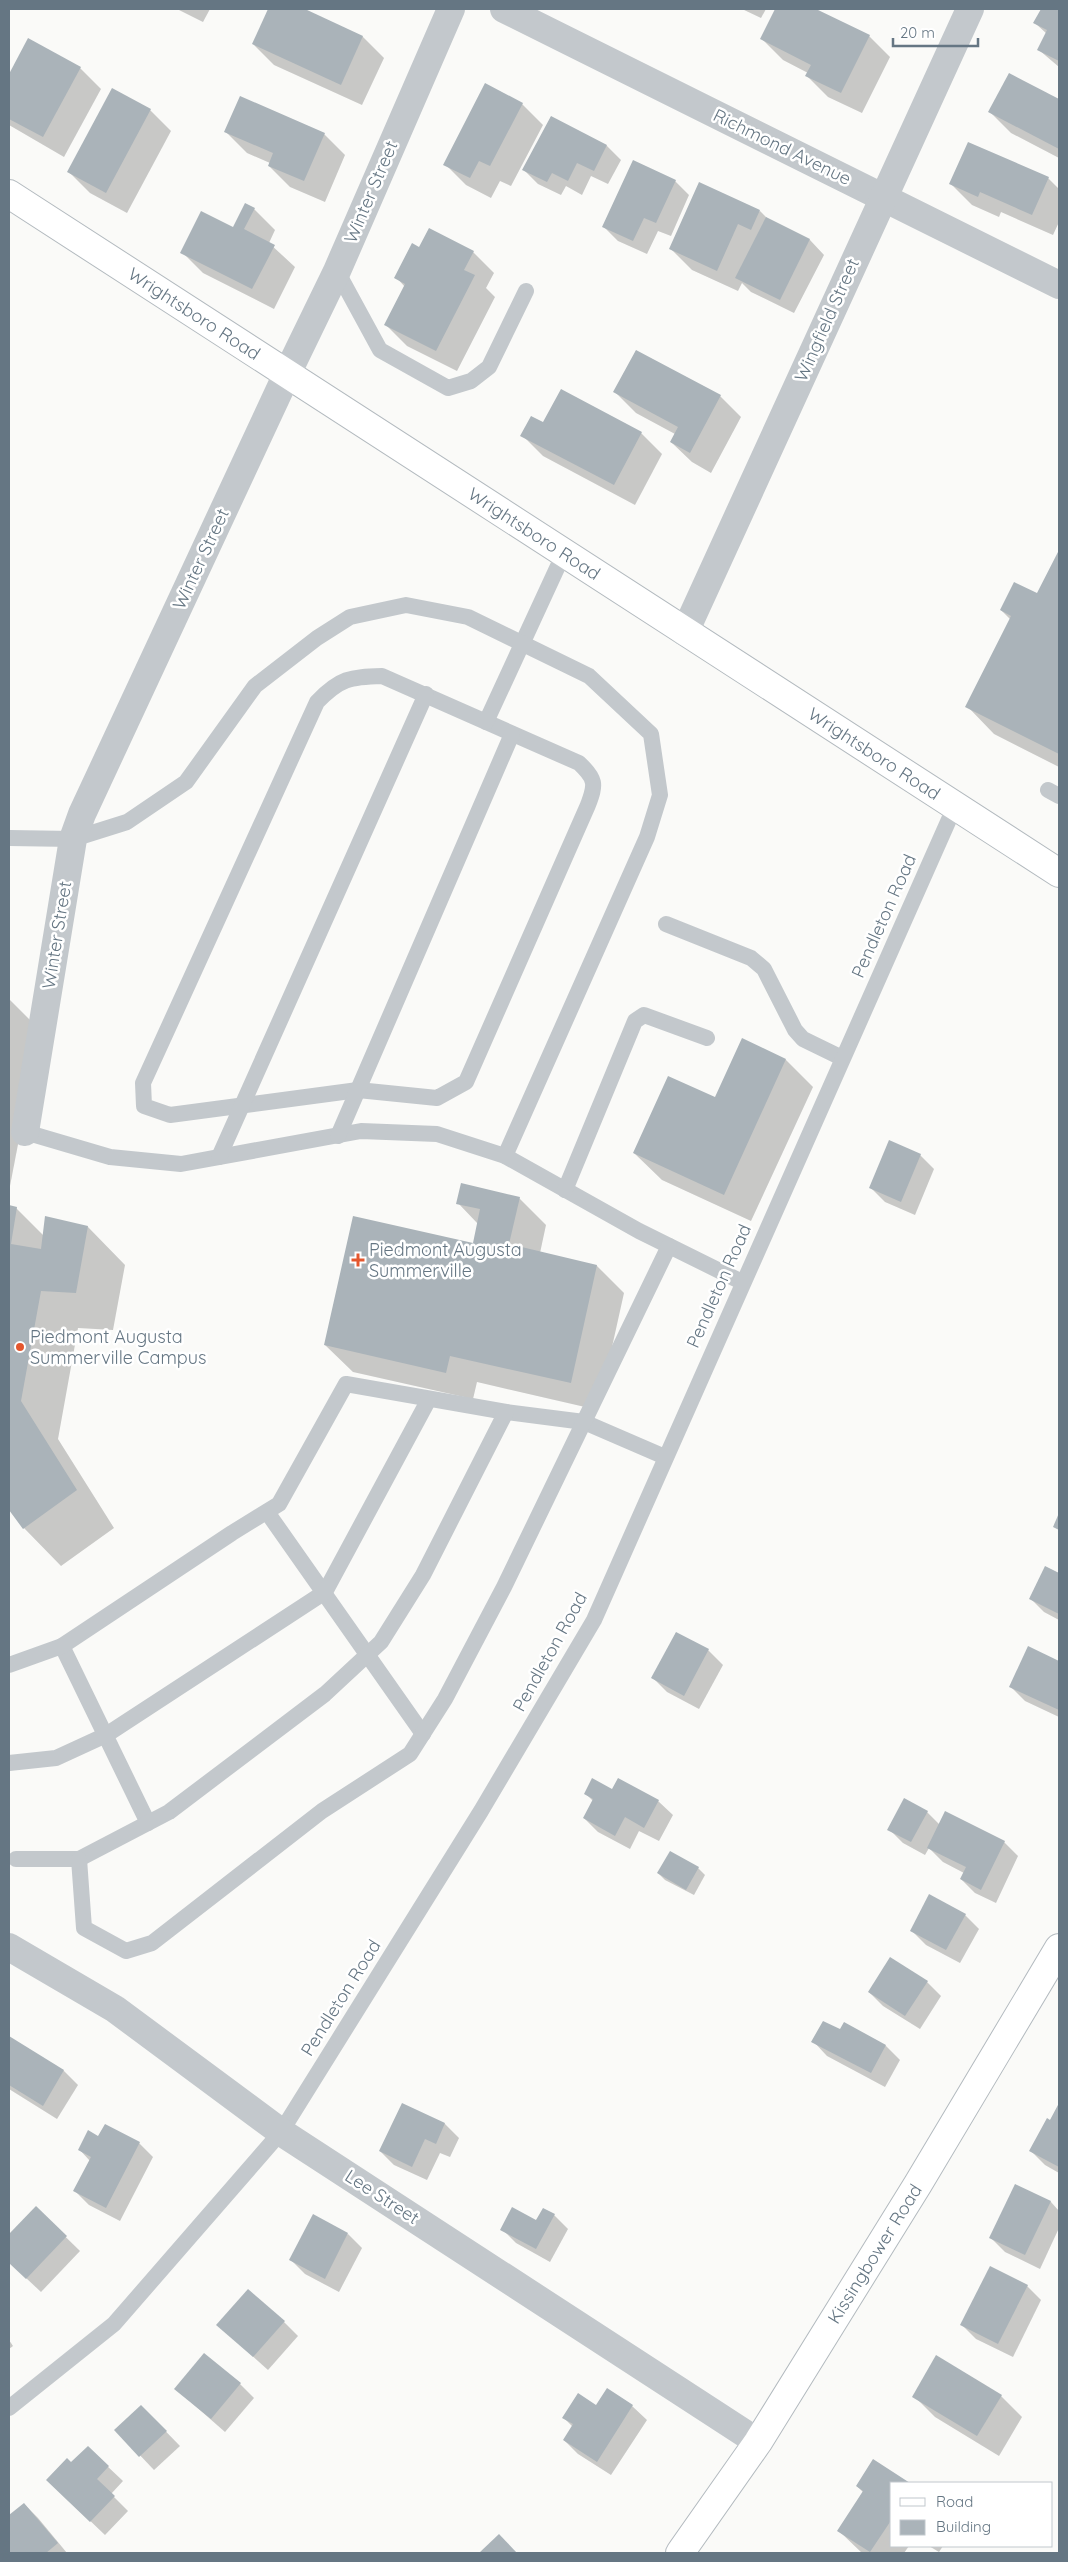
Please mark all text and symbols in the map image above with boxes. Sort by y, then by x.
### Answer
scale bar [893,15,978,47]
text: 20 m [900,23,935,42]
street label: Richmond Avenue [710,103,855,190]
street label: Winter Street [339,137,402,246]
street label: Wingfield Street [789,255,864,385]
street label: Wrightsboro Road [124,262,265,365]
street label: Wrightsboro Road [464,482,605,585]
street label: Winter Street [167,505,234,613]
street label: Wrightsboro Road [804,702,945,805]
street label: Pendleton Road [846,850,921,981]
street label: Winter Street [37,879,76,990]
street label: Pendleton Road [681,1220,756,1351]
place label: Piedmont Augusta Summerville [369,1238,522,1282]
marker: Piedmont Augusta Summerville [351,1253,365,1267]
place label: Piedmont Augusta Summerville Campus [30,1325,206,1369]
marker: Piedmont Augusta Summerville Campus [14,1341,26,1353]
street label: Pendleton Road [507,1588,592,1716]
street label: Pendleton Road [296,1935,386,2060]
street label: Lee Street [341,2164,424,2229]
street label: Kissingbower Road [822,2180,927,2328]
legend [890,2482,1053,2547]
text: Road [936,2492,973,2511]
text: Building [936,2517,991,2536]

